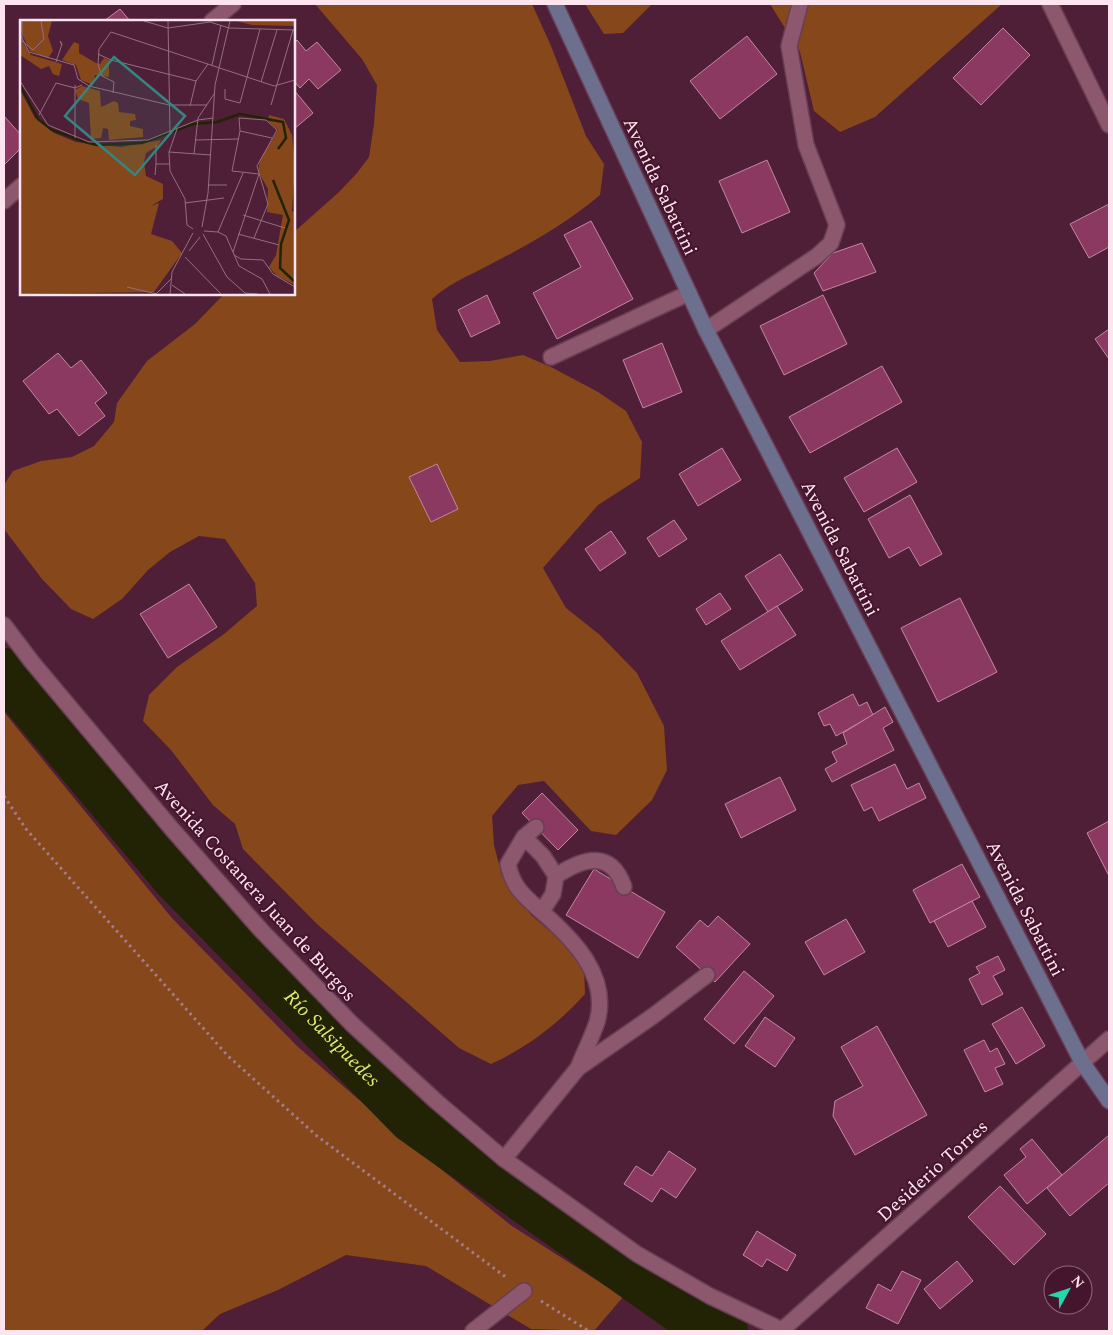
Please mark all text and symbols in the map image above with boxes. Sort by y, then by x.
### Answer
inset map [20,20,295,295]
street label: Avenida Sabattini [615,113,704,260]
street label: Avenida Sabattini [793,476,886,622]
street label: Avenida Costanera Juan de Burgos [147,773,363,1009]
street label: Avenida Sabattini [978,836,1071,982]
water label: Río Salsipuedes [277,983,387,1094]
street label: Desiderio Torres [871,1113,995,1229]
north arrow [1043,1265,1093,1315]
text: N [1066,1271,1089,1293]

